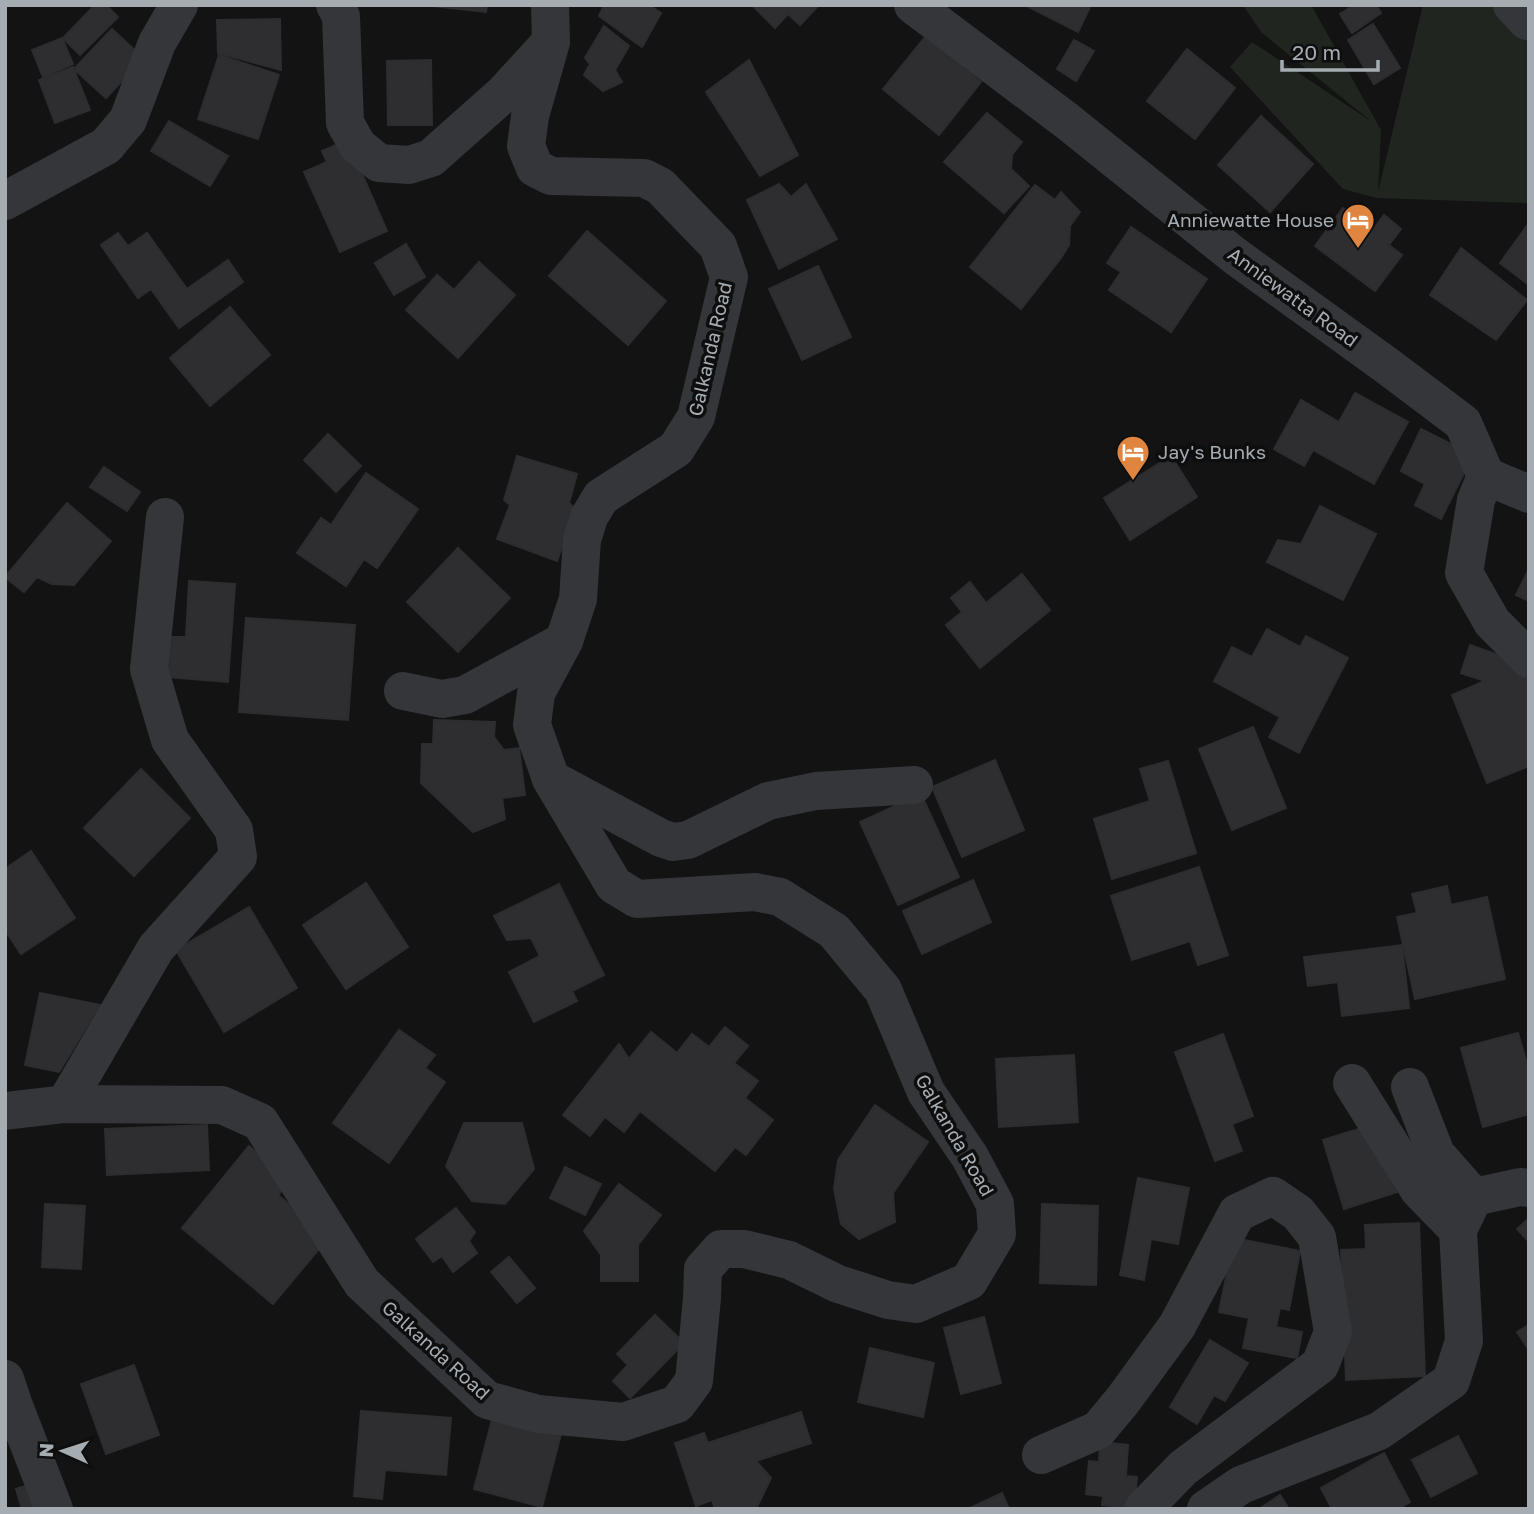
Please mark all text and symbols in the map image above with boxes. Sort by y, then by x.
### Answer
scale bar [1282,28,1378,72]
text: 20 m [1292,39,1341,65]
hotel icon: Anniewatte House [1339,201,1377,250]
place label: Anniewatte House [1167,208,1334,231]
street label: Anniewatta Road [1224,242,1363,351]
street label: Galkanda Road [683,280,736,418]
hotel icon: Jay's Bunks [1114,433,1152,482]
place label: Jay's Bunks [1158,440,1266,463]
street label: Galkanda Road [911,1070,1000,1200]
street label: Galkanda Road [378,1295,495,1404]
north arrow [28,1416,98,1486]
text: N [34,1442,57,1458]

